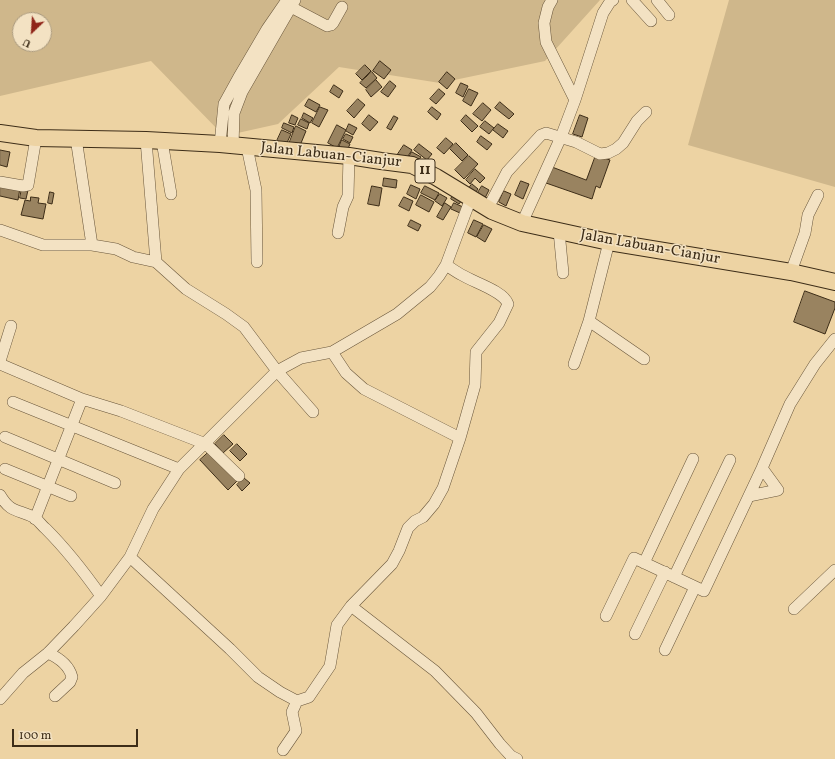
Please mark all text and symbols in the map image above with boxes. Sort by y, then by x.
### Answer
north arrow [12,12,52,52]
text: U [21,34,34,51]
street label: Jalan Labuan-Cianjur [260,140,402,172]
road number: 11 [415,159,435,183]
street label: Jalan Labuan-Cianjur [579,227,721,269]
scale bar [14,721,140,747]
text: 100 m [19,728,51,744]

